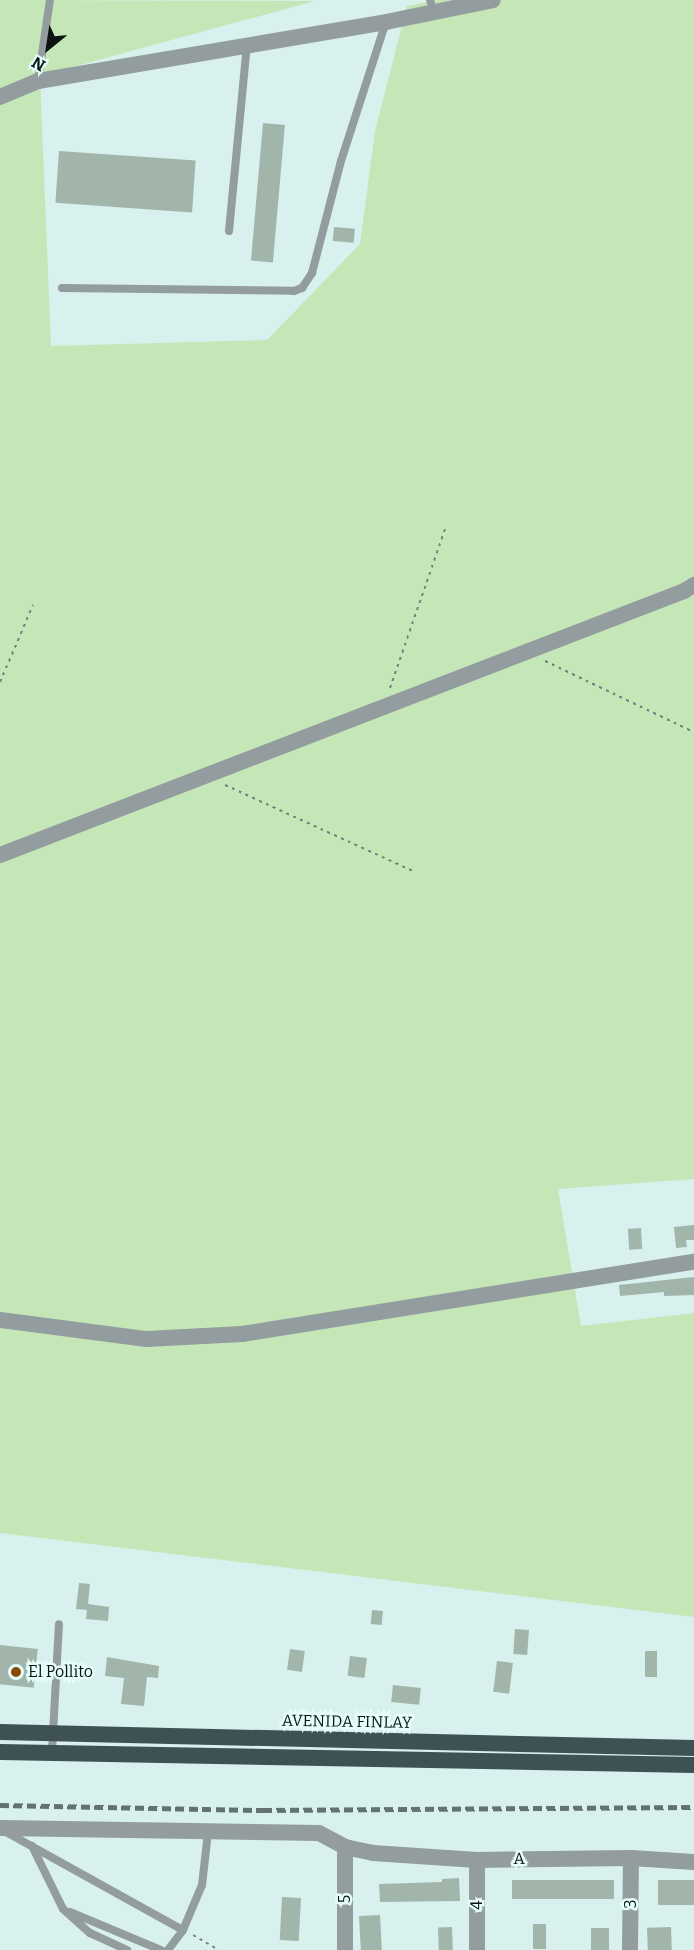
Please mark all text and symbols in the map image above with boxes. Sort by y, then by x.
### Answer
north arrow [18,18,78,78]
text: N [29,53,49,75]
place label: El Pollito [28,1662,93,1682]
marker: El Pollito [9,1665,23,1679]
street label: AVENIDA FINLAY [282,1711,412,1733]
street label: A [513,1849,525,1869]
street label: 5 [335,1895,355,1903]
street label: 3 [621,1899,641,1909]
street label: 4 [467,1900,487,1910]

